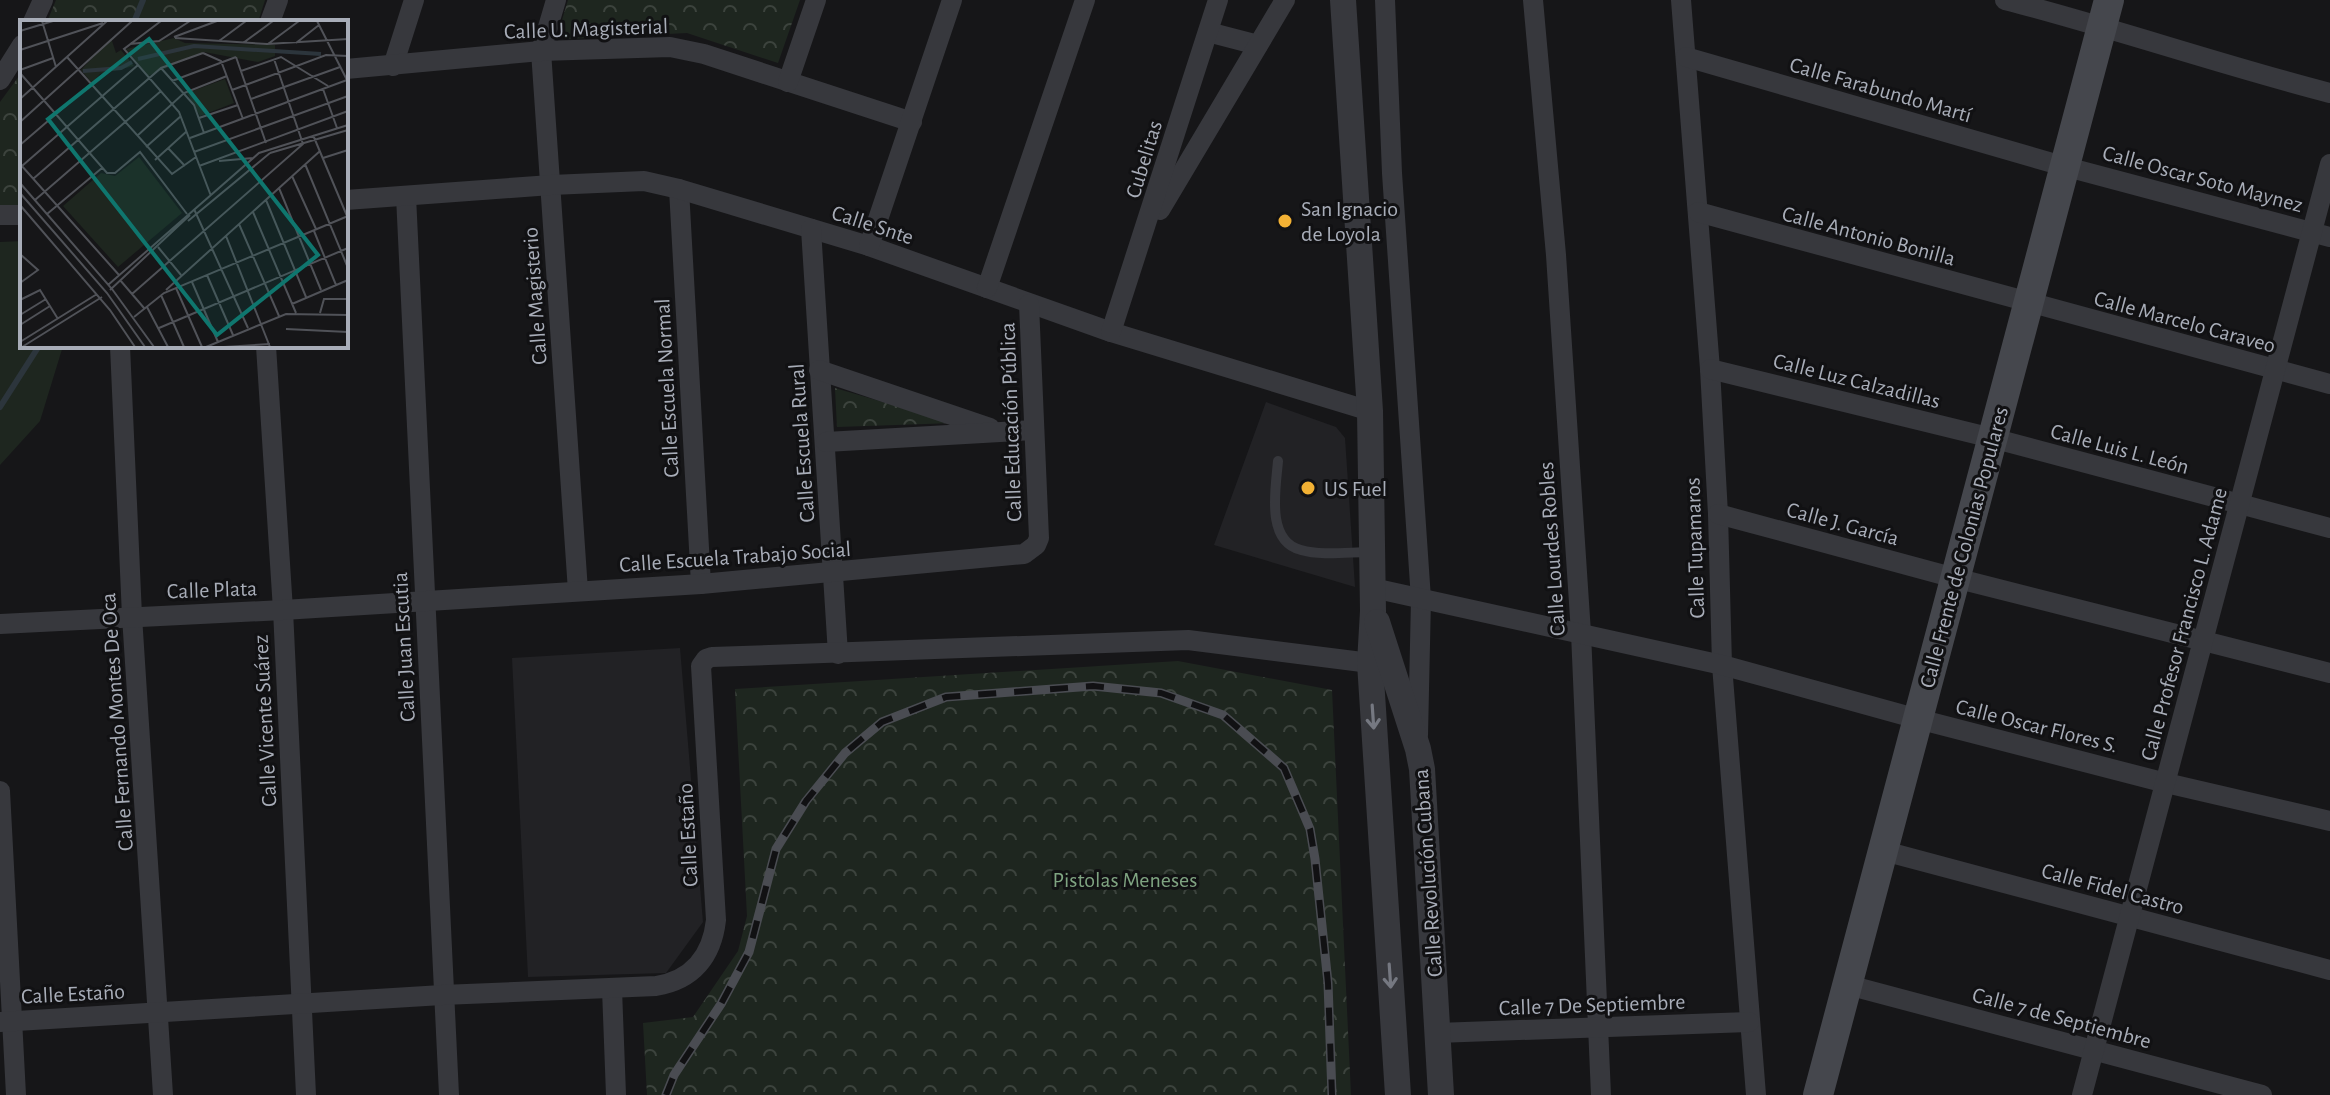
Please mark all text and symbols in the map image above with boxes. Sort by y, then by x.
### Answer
street label: Calle U. Magisterial [504,15,668,43]
inset map [20,20,348,348]
street label: Calle Farabundo Martí [1787,53,1975,127]
street label: Cubelitas [1122,118,1166,201]
street label: Calle Oscar Soto Maynez [2100,142,2305,216]
place label: San Ignacio de Loyola [1301,198,1398,245]
street label: Calle Snte [829,201,916,248]
street label: Calle Antonio Bonilla [1780,202,1958,270]
marker: San Ignacio de Loyola [1276,212,1294,230]
street label: Calle Magisterio [519,226,551,365]
street label: Calle Marcelo Caraveo [2092,287,2278,357]
street label: Calle Escuela Normal [651,298,683,478]
street label: Calle Educación Pública [997,322,1025,522]
street label: Calle Luz Calzadillas [1771,350,1943,412]
street label: Calle Escuela Rural [785,363,819,523]
street label: Calle Frente de Colonias Populares [1916,404,2012,690]
street label: Calle Luis L. León [2048,420,2191,478]
street label: Calle Lourdes Robles [1535,461,1569,637]
street label: Calle Tupamaros [1682,477,1708,619]
place label: US Fuel [1324,478,1387,500]
marker: US Fuel [1299,479,1317,497]
street label: Calle Profesor Francisco L. Adame [2137,485,2231,763]
street label: Calle J. García [1784,498,1901,549]
street label: Calle Escuela Trabajo Social [618,538,852,576]
street label: Calle Juan Escutia [389,572,419,722]
street label: Calle Plata [166,577,258,603]
street label: Calle Fernando Montes De Oca [97,592,137,852]
street label: Calle Vicente Suárez [250,634,280,808]
street label: Calle Oscar Flores S. [1954,695,2120,757]
one-way arrow [1366,703,1381,730]
street label: Calle Revolución Cubana [1410,768,1446,978]
street label: Calle Estaño [674,782,702,888]
street label: Calle Fidel Castro [2039,859,2186,919]
park label: Pistolas Meneses [1053,869,1197,891]
one-way arrow [1383,962,1398,989]
street label: Calle Estaño [20,980,126,1008]
street label: Calle 7 de Septiembre [1970,984,2153,1052]
street label: Calle 7 De Septiembre [1498,991,1686,1019]

